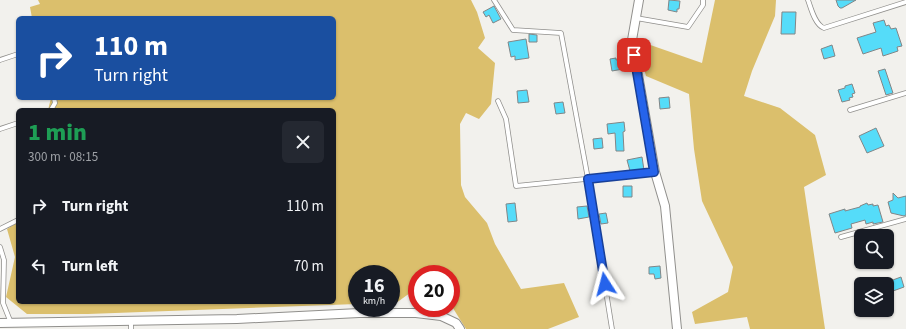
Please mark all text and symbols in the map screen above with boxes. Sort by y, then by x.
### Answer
text: 110 m [94,26,168,66]
icon: right [28,32,80,84]
pin [617,38,651,72]
icon: arrive [623,44,645,66]
text: Turn right [94,63,168,88]
text: 1 min [28,115,87,150]
button: close [282,121,324,163]
text: 300 m · 08:15 [28,148,98,166]
icon: right [28,195,50,217]
text: Turn right [62,196,128,217]
text: 110 m [286,196,324,217]
map controls [854,229,894,317]
button: search [854,229,894,269]
icon: left [28,255,50,277]
text: Turn left [62,256,118,277]
text: 70 m [294,256,324,277]
position arrow [584,263,626,305]
speed limit sign: 20 [408,265,460,317]
text: 16 [363,272,385,300]
button: layers [854,277,894,317]
text: km/h [363,294,385,308]

